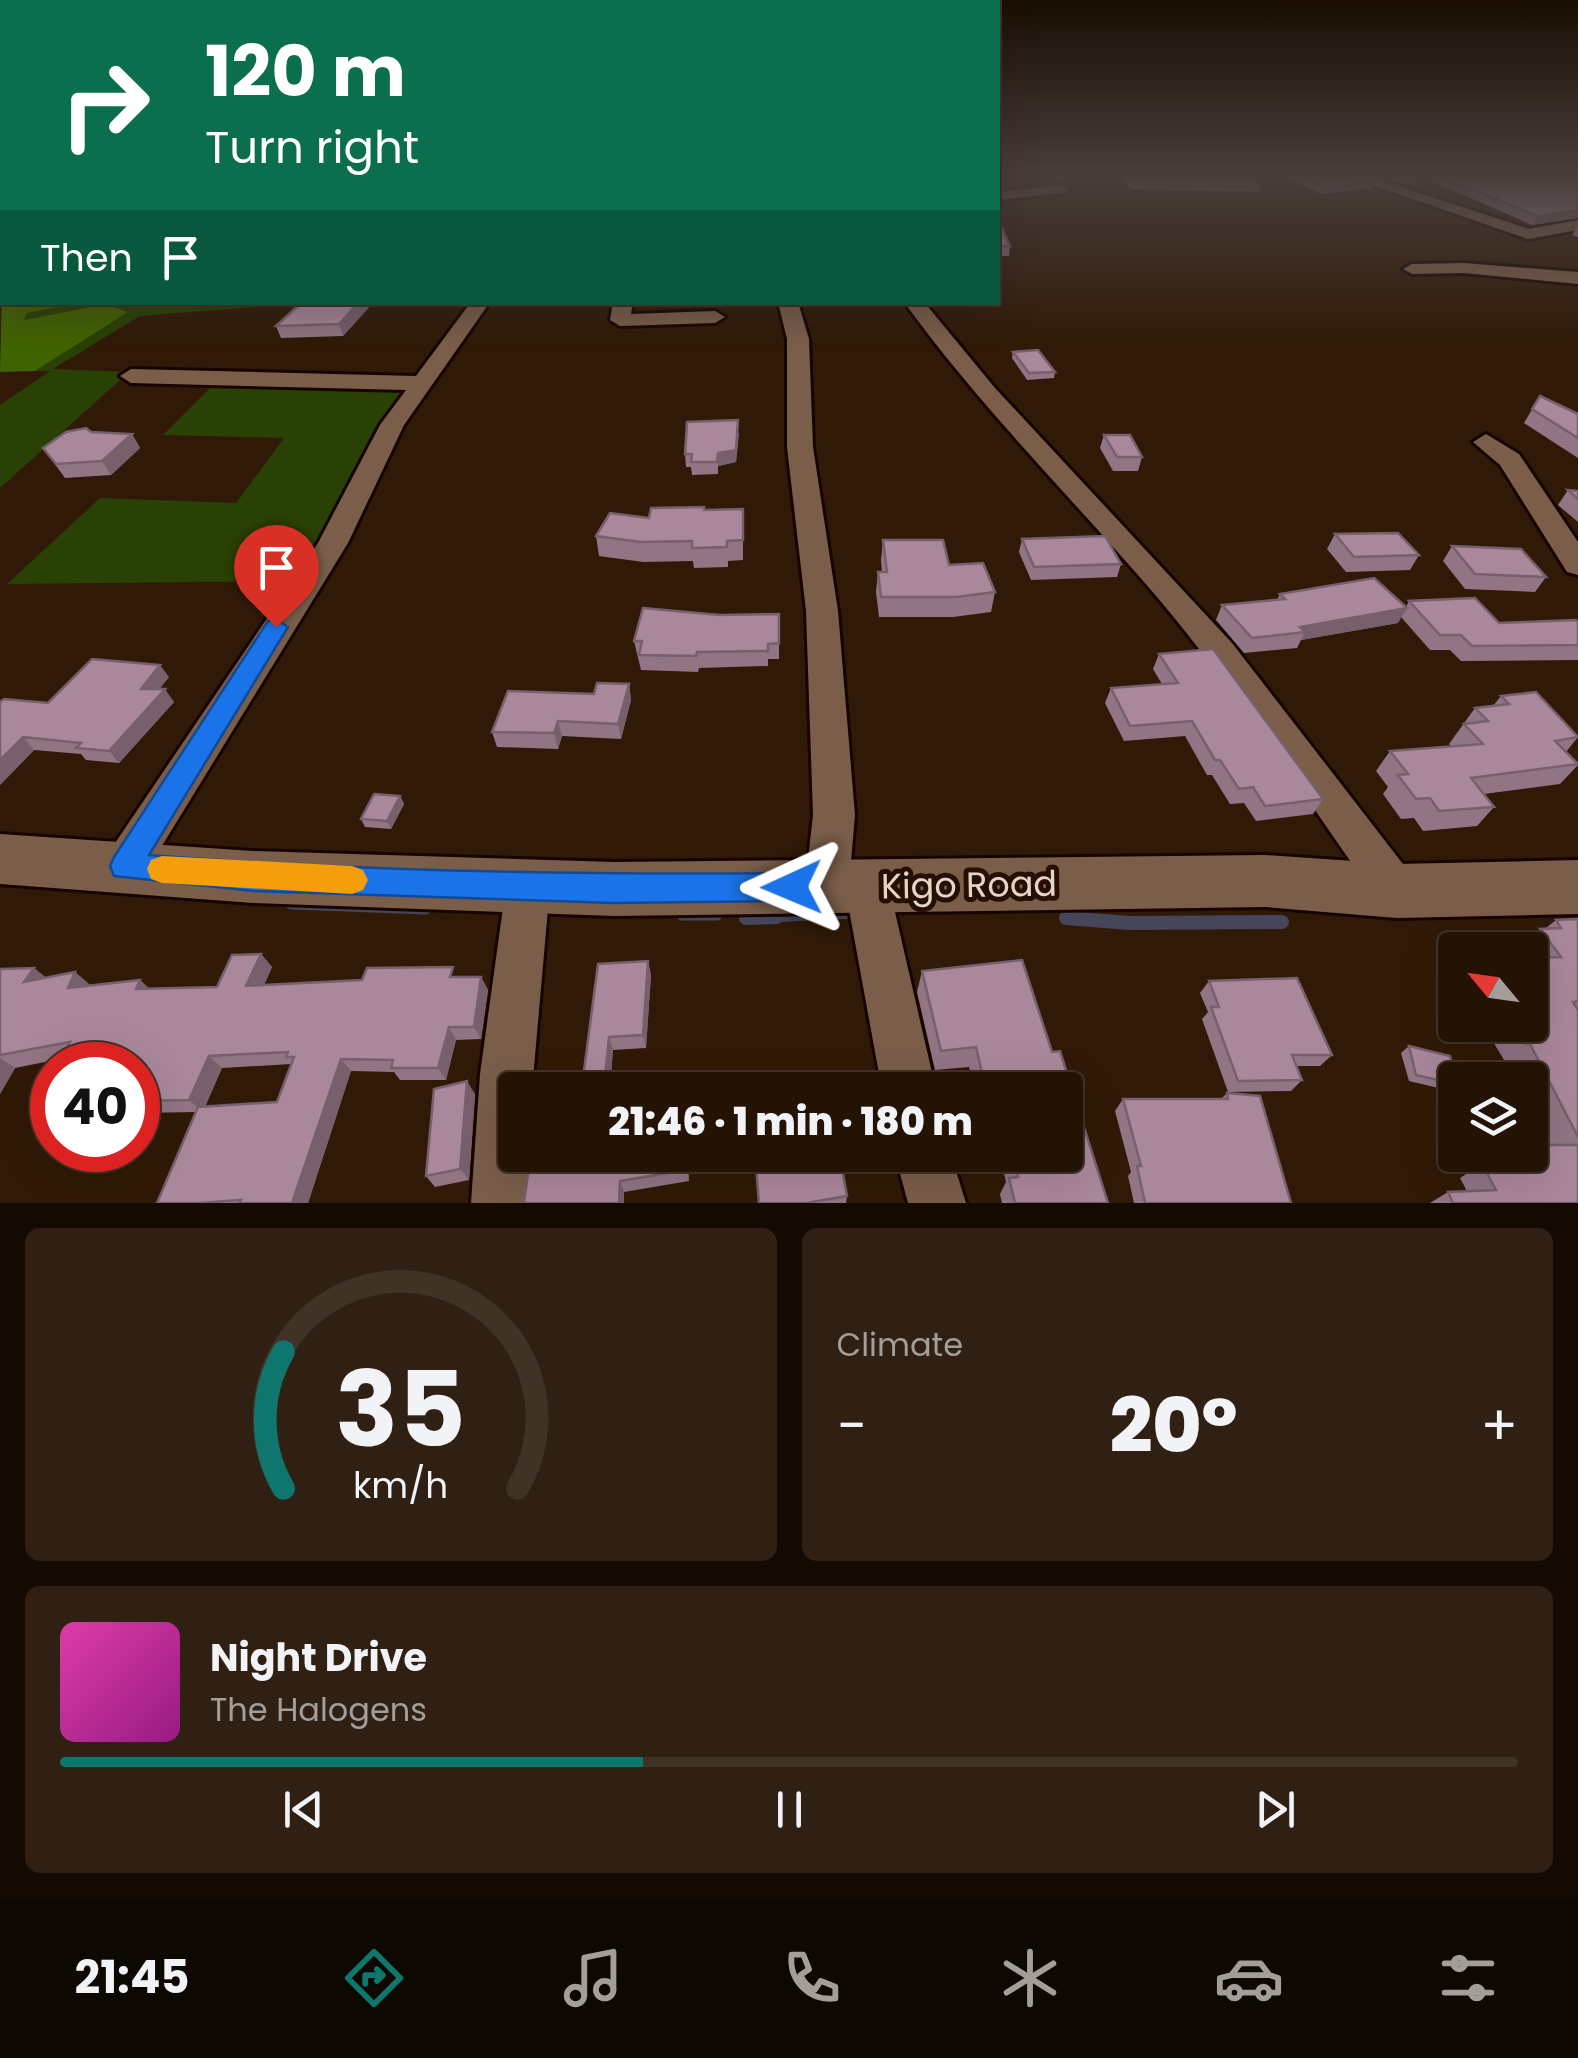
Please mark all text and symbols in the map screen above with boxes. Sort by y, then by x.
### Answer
text: 120 m [205,22,406,121]
icon: right [40,40,170,170]
text: Turn right [205,116,419,179]
icon: arrive [153,230,208,285]
text: Then [40,231,133,284]
pin [234,525,319,628]
icon: arrive [249,540,304,595]
position arrow [740,835,844,939]
street label: Kigo Road [881,858,1057,911]
north arrow [1438,932,1548,1042]
map controls [1438,932,1548,1172]
speed limit sign: 40 [30,1042,160,1172]
button: layers [1438,1062,1548,1172]
text: 21:46 · 1 min · 180 m [608,1095,973,1148]
text: Climate [837,1322,963,1367]
text: 35 [335,1337,466,1482]
text: 20° [1110,1373,1238,1478]
text: − [837,1387,867,1464]
text: + [1480,1387,1518,1464]
text: km/h [353,1460,448,1511]
text: Night Drive [210,1631,427,1684]
text: The Halogens [210,1687,427,1732]
icon: previous [276,1782,331,1837]
icon: pause [762,1782,817,1837]
icon: next [1248,1782,1303,1837]
icon: directions [339,1943,409,2013]
icon: music [558,1943,628,2013]
icon: phone [777,1943,847,2013]
icon: climate [995,1943,1065,2013]
icon: car [1214,1943,1284,2013]
icon: filters [1433,1943,1503,2013]
text: 21:45 [74,1946,190,2009]

